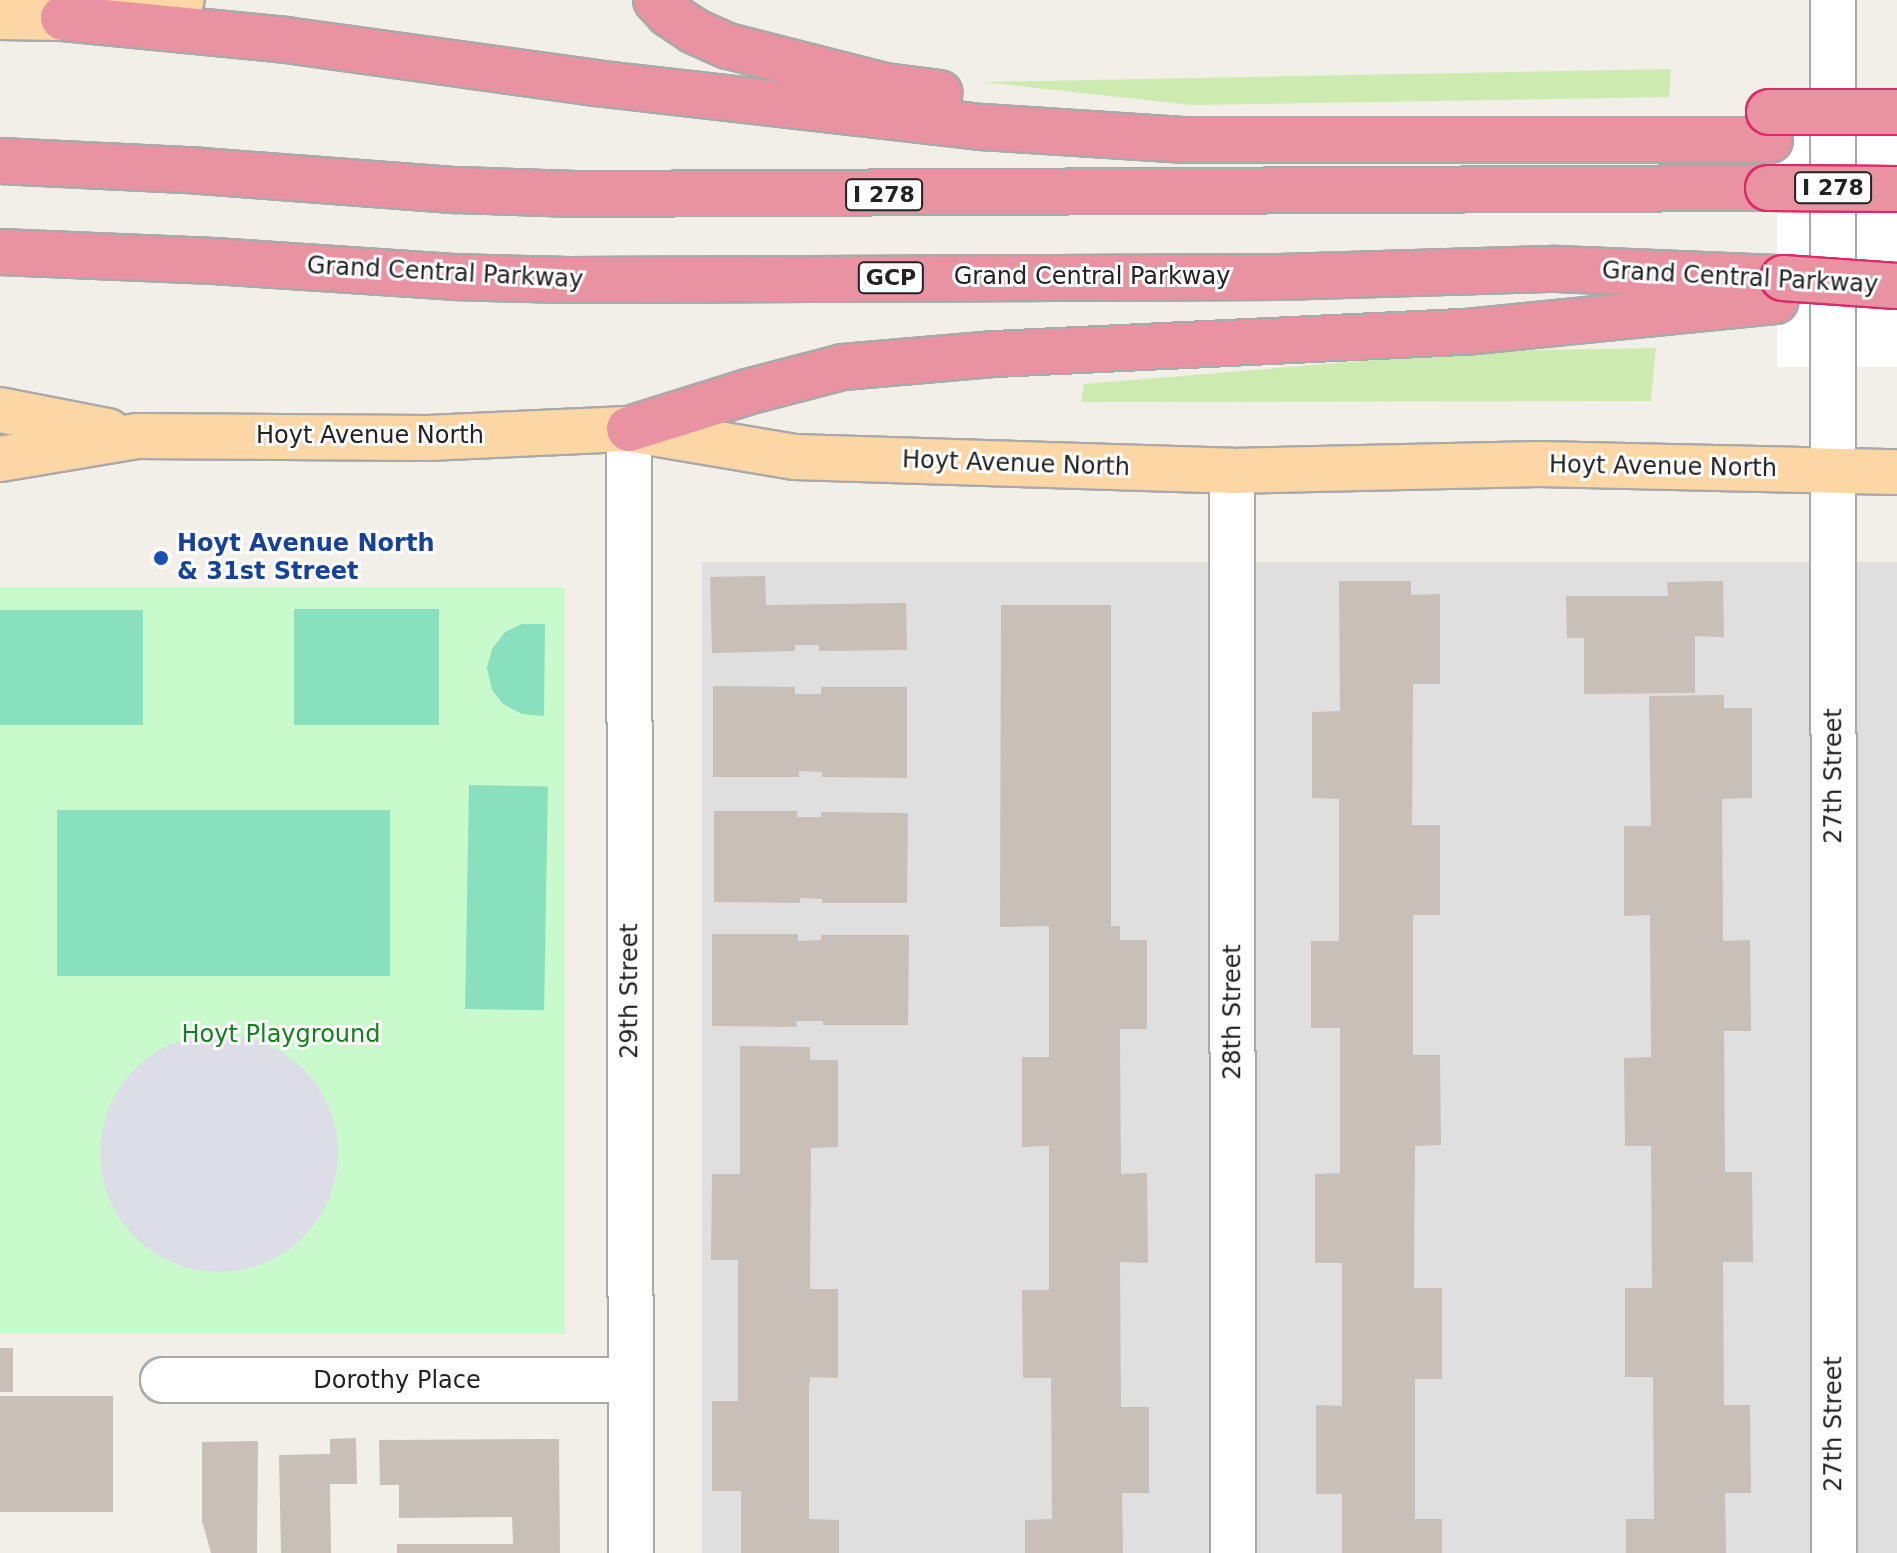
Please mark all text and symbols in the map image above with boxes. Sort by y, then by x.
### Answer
road number: I 278 [1793,170,1873,206]
road number: I 278 [844,177,924,213]
street label: Grand Central Parkway [306,251,584,295]
street label: Grand Central Parkway [1601,256,1879,300]
road number: GCP [857,260,925,296]
street label: Grand Central Parkway [954,263,1230,291]
street label: Hoyt Avenue North [256,422,484,450]
street label: Hoyt Avenue North [902,446,1130,482]
street label: Hoyt Avenue North [1549,451,1777,483]
place label: Hoyt Avenue North & 31st Street [177,530,434,586]
marker: Hoyt Avenue North & 31st Street [152,549,170,567]
street label: 27th Street [1820,708,1848,844]
street label: 29th Street [616,923,644,1059]
street label: 28th Street [1219,944,1247,1080]
park label: Hoyt Playground [182,1021,380,1049]
street label: 27th Street [1820,1356,1848,1492]
street label: Dorothy Place [313,1367,481,1395]

